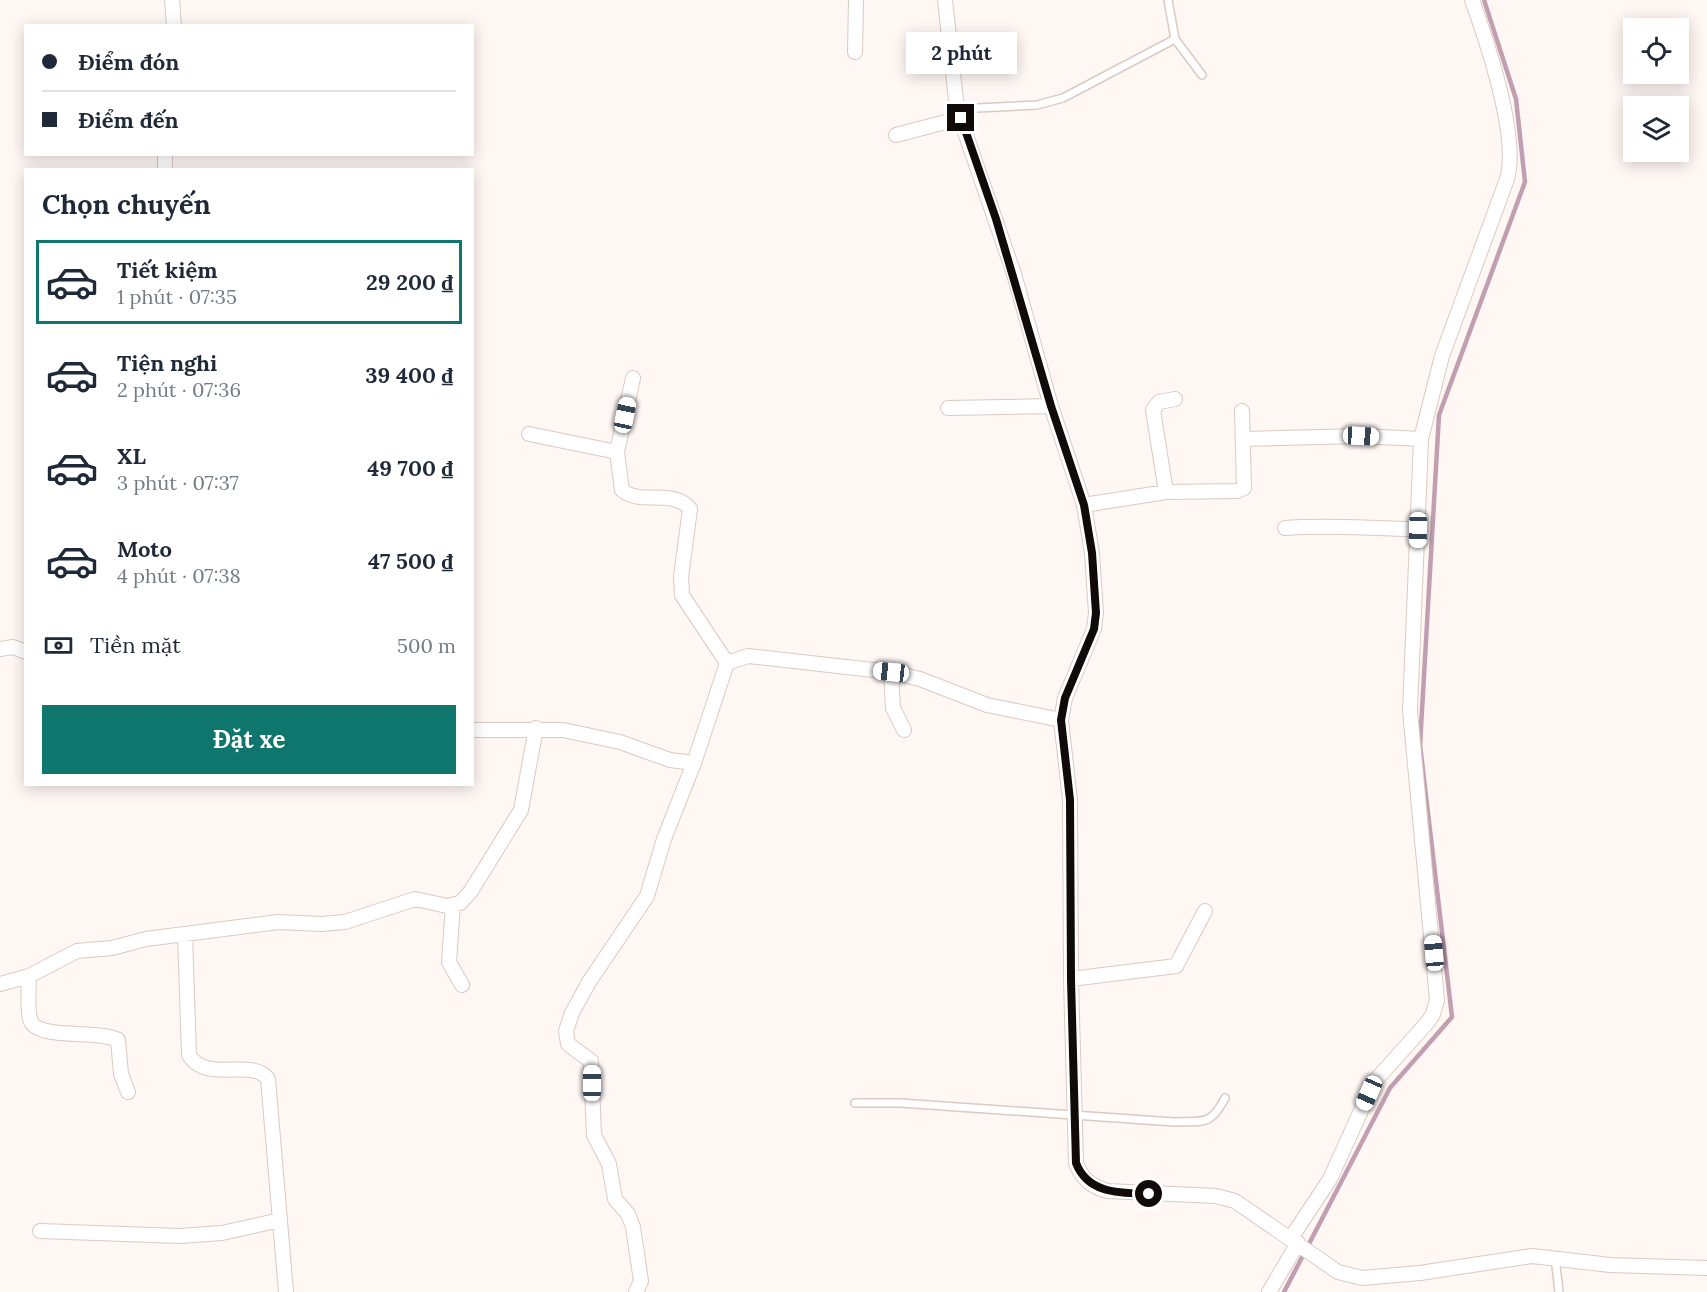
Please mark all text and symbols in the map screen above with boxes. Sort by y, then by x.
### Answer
map controls [1623,18,1689,162]
button: locate [1623,18,1689,84]
callout: 2 phút [906,31,1016,73]
text: 2 phút [931,40,992,65]
text: Điểm đón [78,48,179,76]
button: layers [1623,96,1689,162]
route end [947,104,974,131]
text: Điểm đến [78,106,179,134]
text: Chọn chuyến [42,187,211,221]
icon: car [45,255,99,309]
text: Tiết kiệm [117,256,217,284]
text: 29 200 ₫ [366,268,453,296]
text: 1 phút · 07:35 [117,284,237,309]
icon: car [45,348,99,402]
text: Tiện nghi [117,349,217,377]
text: 39 400 ₫ [365,361,453,389]
text: 2 phút · 07:36 [117,377,241,402]
car [612,396,638,434]
car [1343,426,1379,446]
icon: car [45,441,99,495]
text: XL [117,442,146,470]
text: 49 700 ₫ [367,454,453,482]
text: 3 phút · 07:37 [117,470,239,495]
car [1409,512,1427,548]
icon: car [45,534,99,588]
text: Moto [117,535,172,563]
text: 47 500 ₫ [368,547,453,575]
text: 4 phút · 07:38 [117,563,241,588]
icon: cash [42,629,75,662]
text: Tiền mặt [90,631,181,659]
text: 500 m [397,633,456,658]
car [872,661,910,683]
button: Đặt xe [42,705,456,774]
car [1423,934,1445,972]
car [583,1065,601,1101]
car [1353,1073,1385,1113]
route start [1135,1180,1162,1207]

